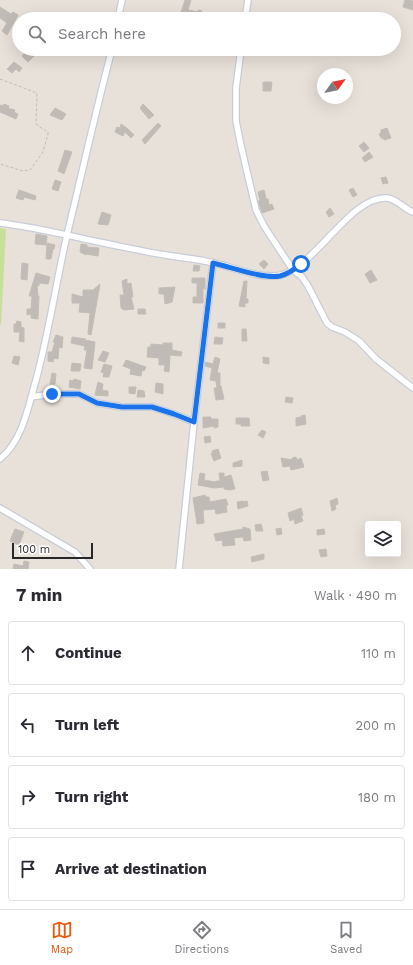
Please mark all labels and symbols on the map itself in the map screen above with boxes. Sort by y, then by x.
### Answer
north arrow [317,68,353,104]
route start [292,255,310,273]
route end [43,385,61,403]
scale bar [12,541,93,560]

